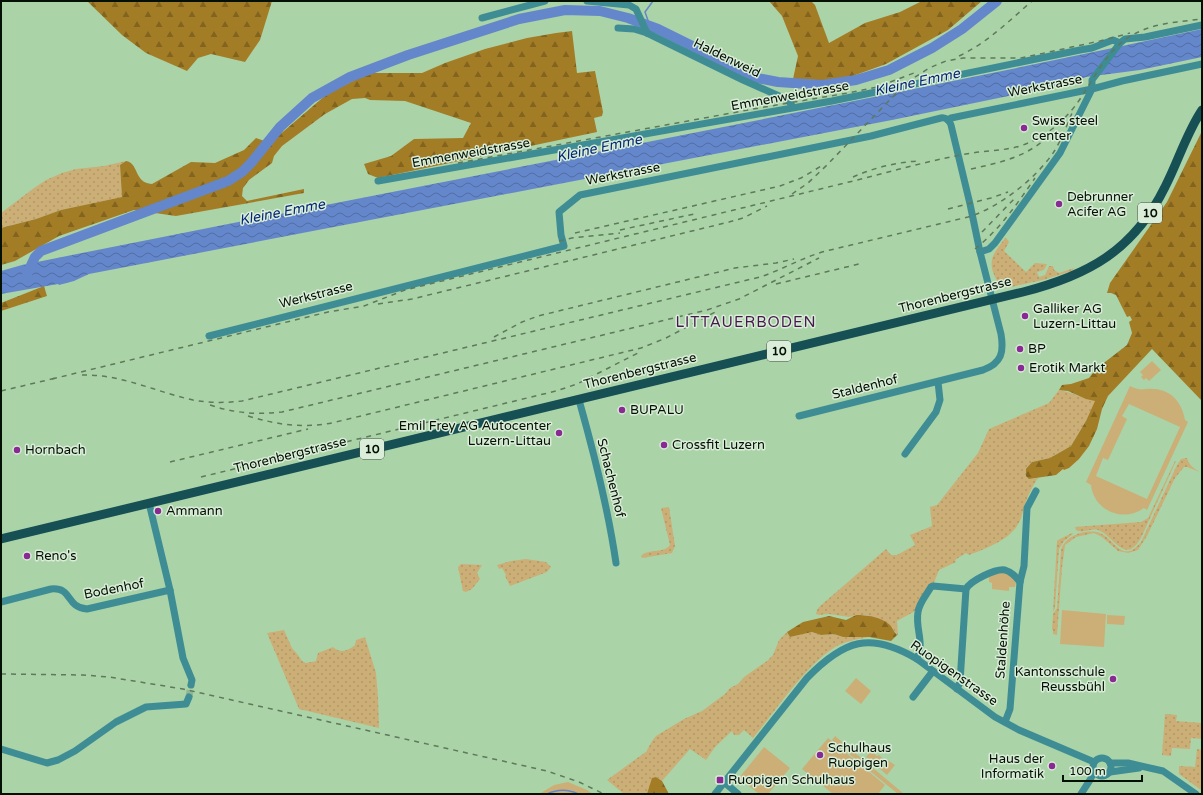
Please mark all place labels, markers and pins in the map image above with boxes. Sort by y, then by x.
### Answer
place label: Swiss steel center [1032,113,1098,144]
marker: Swiss steel center [1019,123,1029,133]
place label: Debrunner Acifer AG [1067,189,1133,220]
marker: Debrunner Acifer AG [1054,199,1064,209]
place label: Galliker AG Luzern-Littau [1033,301,1116,332]
marker: Galliker AG Luzern-Littau [1020,311,1030,321]
place label: BP [1028,341,1046,357]
marker: BP [1015,344,1025,354]
place label: Erotik Markt [1029,360,1105,376]
marker: Erotik Markt [1016,363,1026,373]
place label: BUPALU [630,402,684,418]
marker: BUPALU [617,405,627,415]
place label: Emil Frey AG Autocenter Luzern-Littau [399,418,551,449]
marker: Emil Frey AG Autocenter Luzern-Littau [554,428,564,438]
place label: Crossfit Luzern [672,437,765,453]
marker: Crossfit Luzern [659,440,669,450]
place label: Hornbach [25,442,86,458]
marker: Hornbach [12,445,22,455]
place label: Ammann [166,503,223,519]
marker: Ammann [153,506,163,516]
place label: Reno's [35,548,76,564]
marker: Reno's [22,551,32,561]
place label: Kantonsschule Reussbühl [1015,664,1105,695]
marker: Kantonsschule Reussbühl [1108,674,1118,684]
place label: Schulhaus Ruopigen [828,740,891,771]
marker: Schulhaus Ruopigen [815,750,825,760]
place label: Haus der Informatik [981,751,1044,782]
marker: Haus der Informatik [1047,761,1057,771]
place label: Ruopigen Schulhaus [728,772,855,788]
marker: Ruopigen Schulhaus [715,775,725,785]

